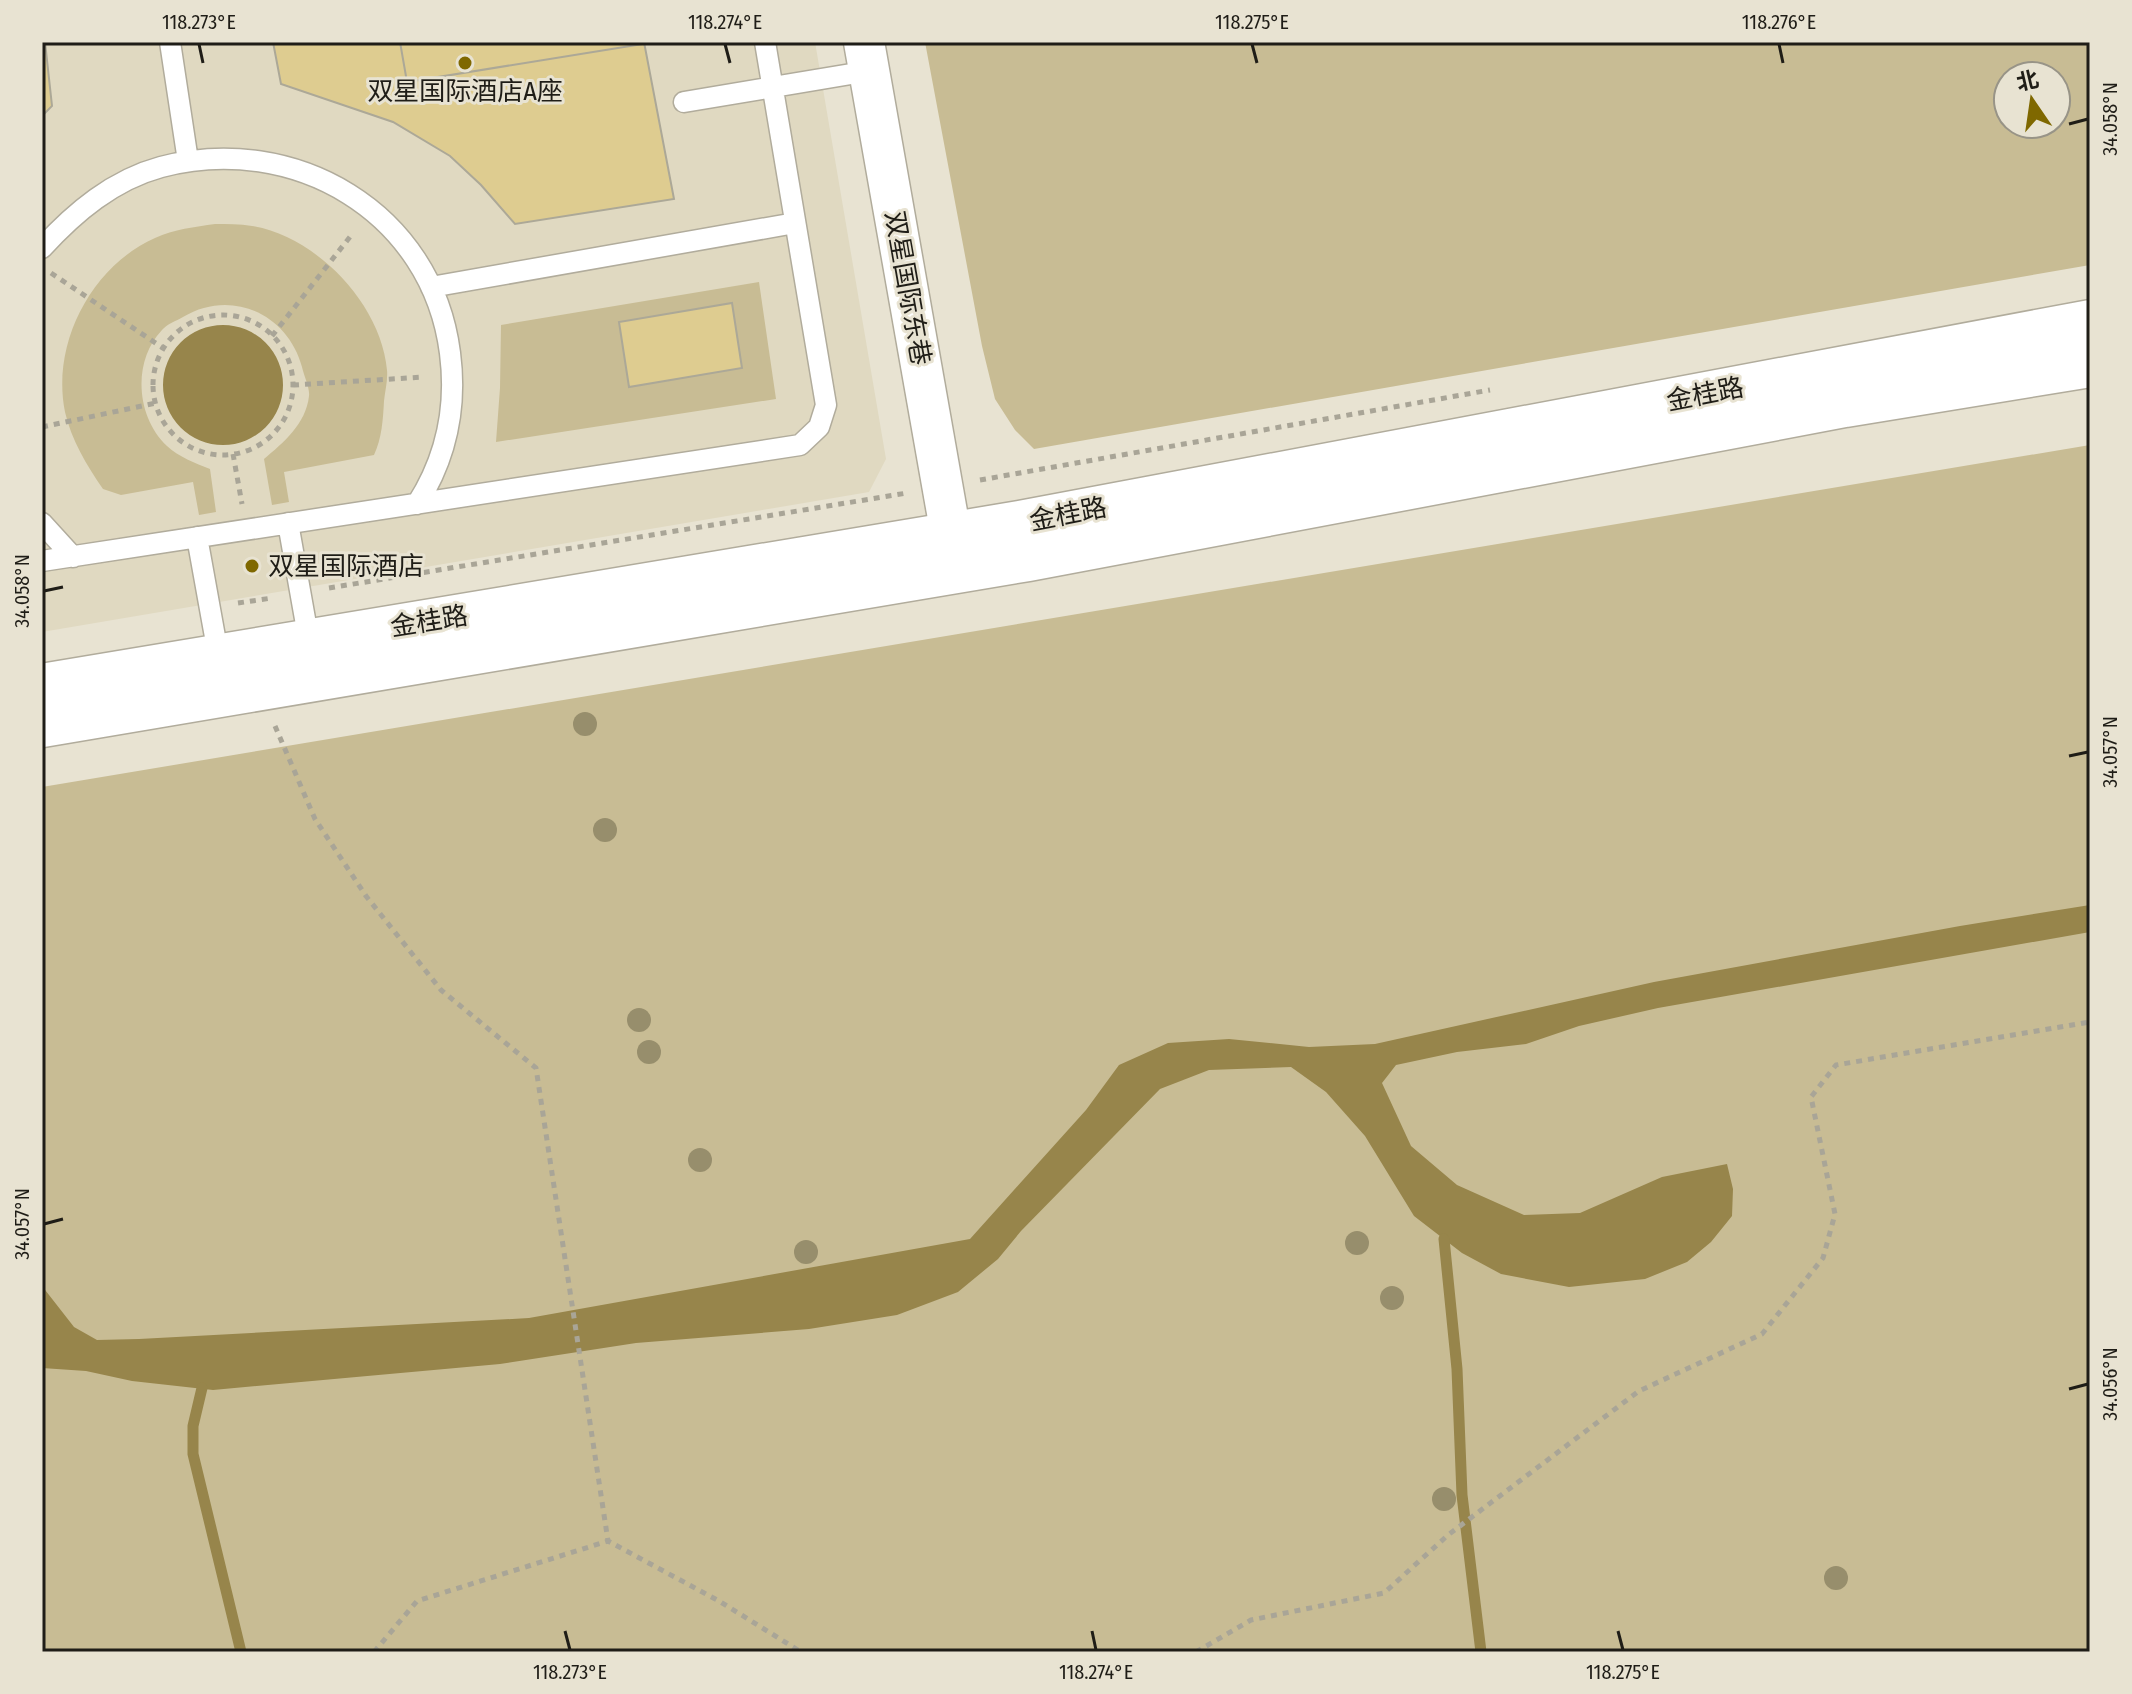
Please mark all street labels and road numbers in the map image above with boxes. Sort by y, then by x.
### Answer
street label: 双星国际东巷 [879,209,936,368]
street label: 金桂路 [1664,372,1746,417]
street label: 金桂路 [1027,492,1109,537]
street label: 金桂路 [388,600,470,643]

